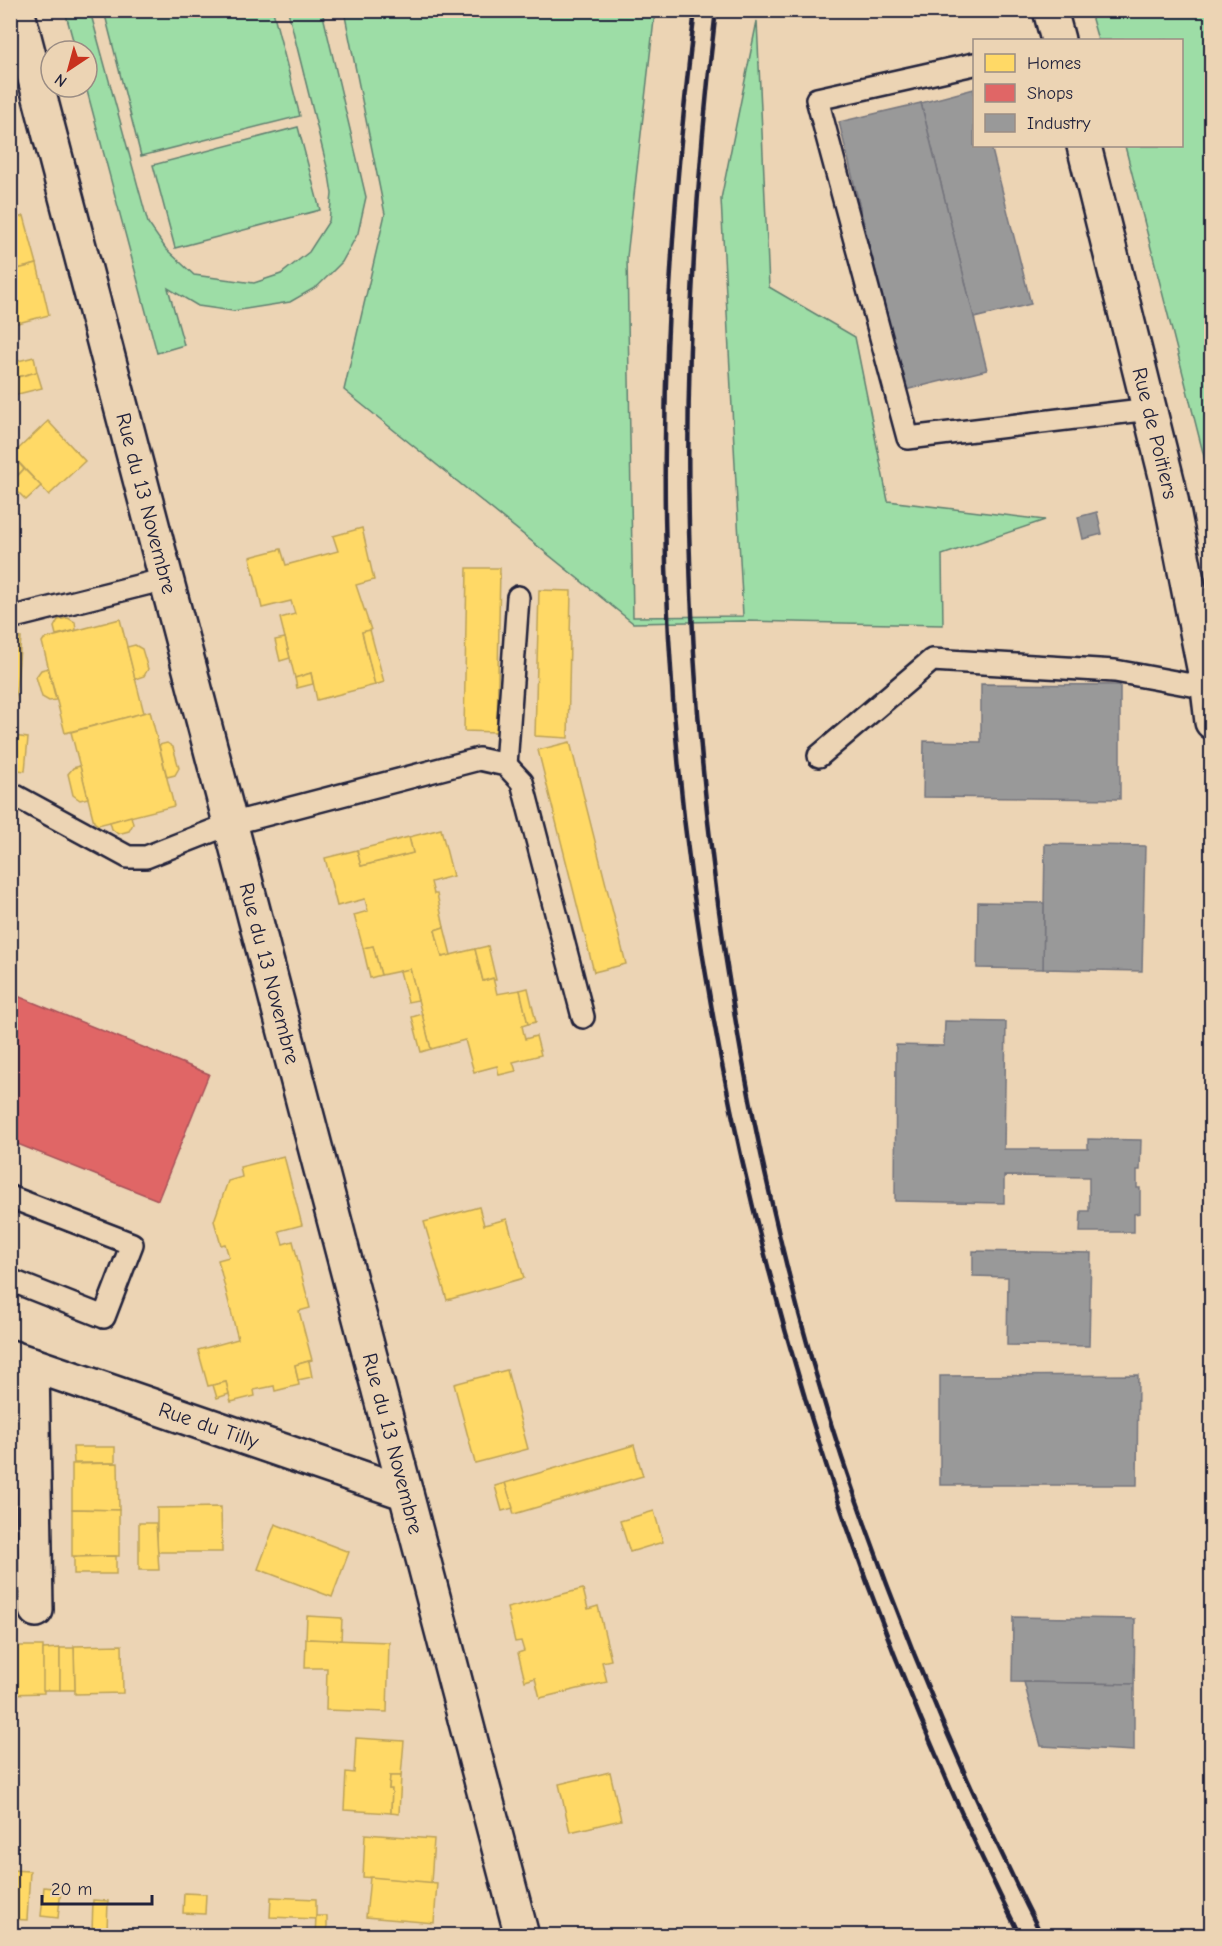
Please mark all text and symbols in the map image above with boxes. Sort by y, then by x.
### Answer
north arrow [39,39,99,99]
legend [973,39,1183,147]
text: Homes [1027,53,1081,74]
text: N [51,70,70,91]
text: Shops [1027,83,1073,104]
text: Industry [1027,113,1092,134]
street label: Rue de Poitiers [1128,365,1183,501]
street label: Rue du 13 Novembre [111,410,182,597]
street label: Rue du 13 Novembre [234,880,305,1067]
street label: Rue du 13 Novembre [358,1350,428,1537]
street label: Rue du Tilly [156,1397,262,1454]
scale bar [42,1868,152,1906]
text: 20 m [51,1879,92,1900]

